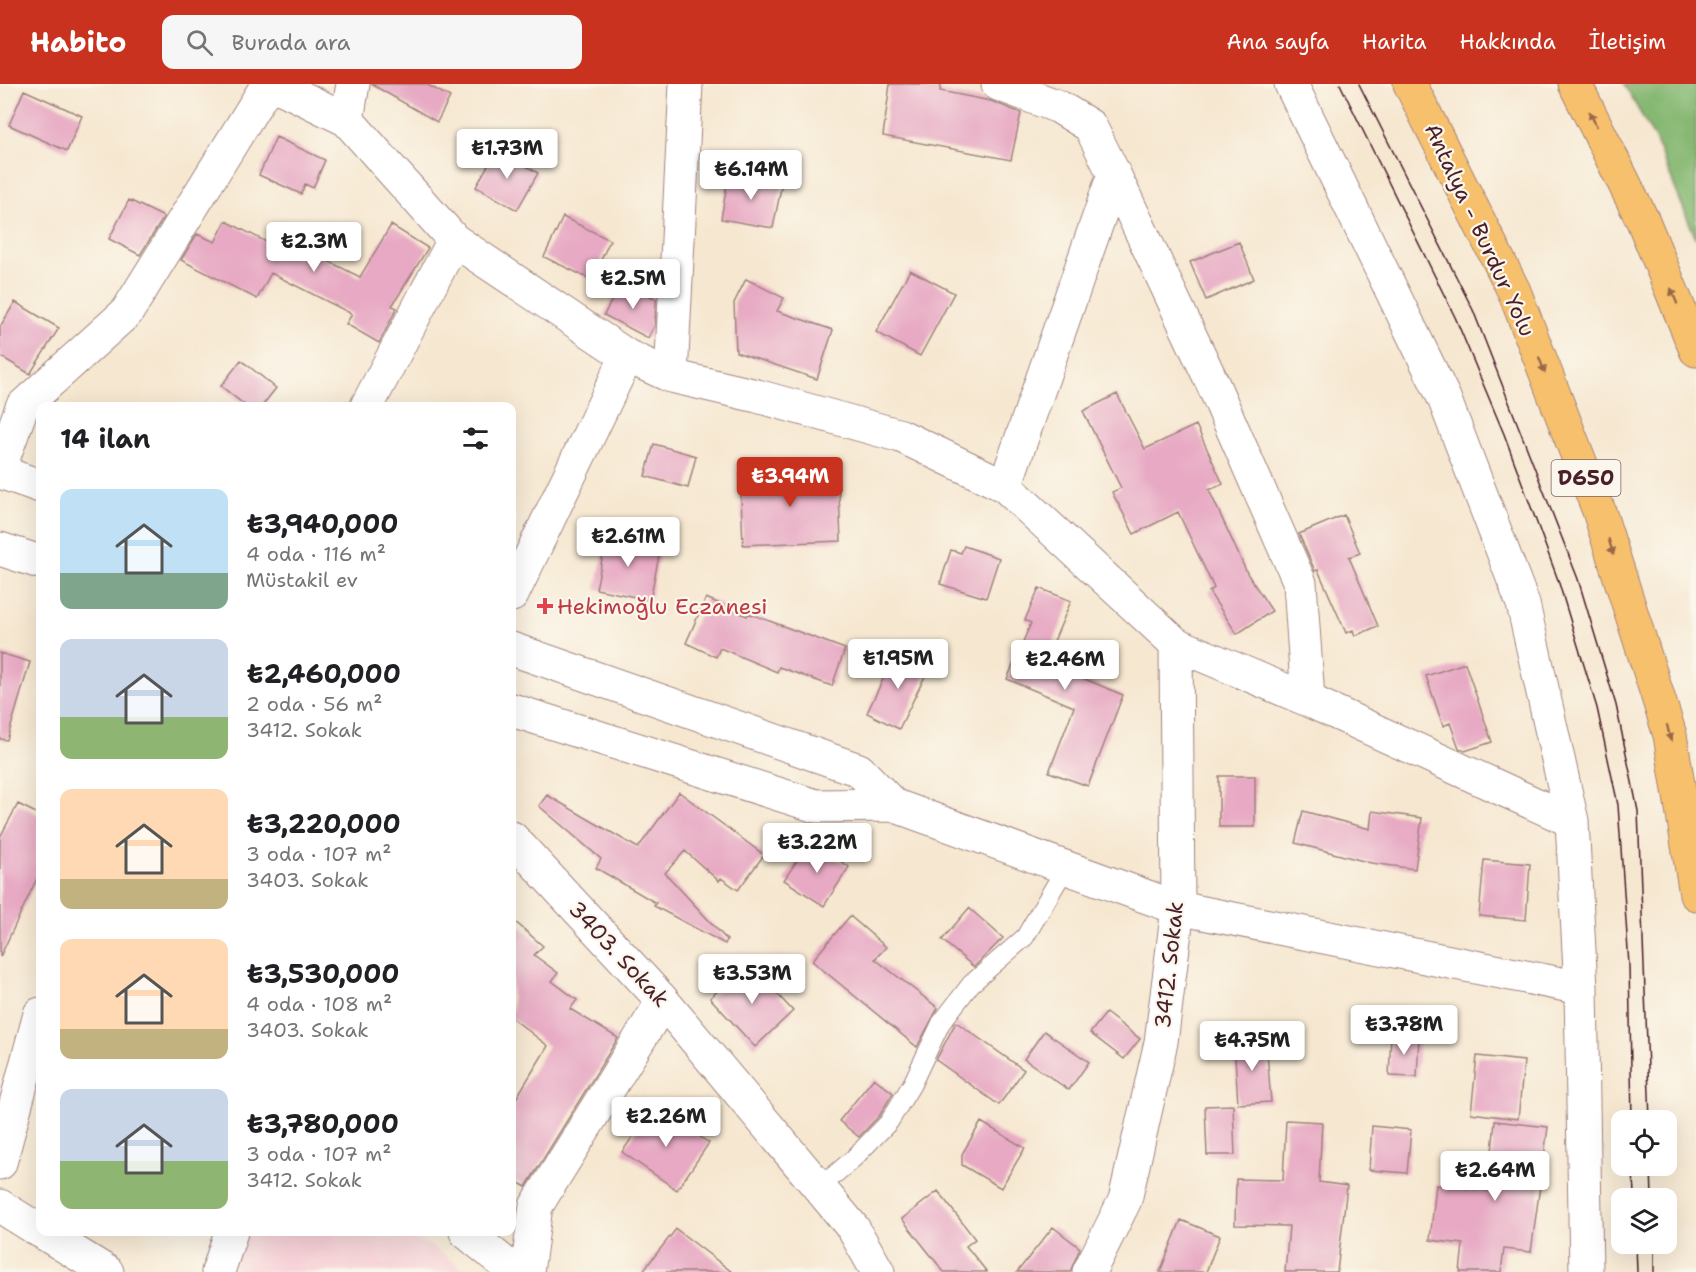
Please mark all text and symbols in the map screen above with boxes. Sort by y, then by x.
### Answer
search box [162,15,582,69]
text: Habito [30,23,126,61]
icon: search [183,26,216,59]
text: Burada ara [231,28,350,57]
text: Ana sayfa [1227,28,1329,56]
text: Harita [1362,28,1427,56]
text: Hakkında [1460,28,1556,56]
text: İletişim [1589,28,1666,56]
one-way arrow [1588,110,1597,127]
street label: Antalya - Burdur Yolu [1418,119,1542,341]
pin: ₺1.73M [458,129,556,180]
text: ₺1.73M [471,135,543,161]
pin: ₺6.14M [702,150,800,201]
text: ₺6.14M [714,156,788,182]
pin: ₺2.3M [272,222,356,273]
text: ₺2.3M [280,228,348,254]
pin: ₺2.5M [591,259,675,310]
text: ₺2.5M [600,265,666,291]
one-way arrow [1669,287,1678,305]
one-way arrow [1537,356,1547,374]
text: 14 ilan [60,421,150,456]
icon: filters [459,422,492,455]
pin: ₺3.94M [741,457,839,508]
road number: D650 [1552,460,1620,496]
text: ₺3.94M [751,463,829,489]
text: ₺3,940,000 [246,506,399,541]
icon: home [108,513,180,585]
pin: ₺2.61M [579,517,677,568]
text: ₺2.61M [591,523,665,549]
one-way arrow [1606,538,1616,556]
text: 4 oda · 116 m² [246,541,386,567]
text: Müstakil ev [246,567,358,593]
place label: Hekimoğlu Eczanesi [557,592,768,621]
marker: Hekimoğlu Eczanesi [538,599,552,613]
pin: ₺1.95M [849,639,947,690]
pin: ₺2.46M [1016,640,1114,691]
text: ₺1.95M [862,645,934,671]
text: ₺2.46M [1025,646,1105,672]
text: ₺2,460,000 [246,656,401,691]
icon: home [108,663,180,735]
text: 2 oda · 56 m² [246,691,383,717]
text: 3412. Sokak [246,717,362,743]
one-way arrow [1664,724,1674,742]
text: ₺3,220,000 [246,806,401,841]
icon: home [108,813,180,885]
pin: ₺3.22M [768,823,866,874]
text: ₺3.22M [777,829,857,855]
text: 3 oda · 107 m² [246,841,391,867]
text: 3403. Sokak [246,867,369,893]
street label: 3403. Sokak [562,895,676,1013]
street label: 3412. Sokak [1148,900,1190,1030]
pin: ₺3.53M [703,954,801,1005]
text: ₺3,530,000 [246,956,400,991]
text: ₺3.53M [712,960,792,986]
icon: home [108,963,180,1035]
text: 4 oda · 108 m² [246,991,392,1017]
pin: ₺3.78M [1355,1005,1453,1056]
text: ₺3.78M [1365,1011,1443,1037]
text: 3403. Sokak [246,1017,369,1043]
pin: ₺4.75M [1203,1021,1301,1072]
text: ₺4.75M [1214,1027,1290,1053]
pin: ₺2.26M [617,1097,715,1148]
text: ₺2.26M [626,1103,706,1129]
text: ₺3,780,000 [246,1106,399,1141]
map controls [1611,1110,1677,1254]
button: locate [1611,1110,1677,1176]
icon: home [108,1113,180,1185]
text: 3 oda · 107 m² [246,1141,391,1167]
pin: ₺2.64M [1446,1151,1544,1202]
text: ₺2.64M [1454,1157,1536,1183]
text: 3412. Sokak [246,1167,362,1193]
button: layers [1611,1188,1677,1254]

